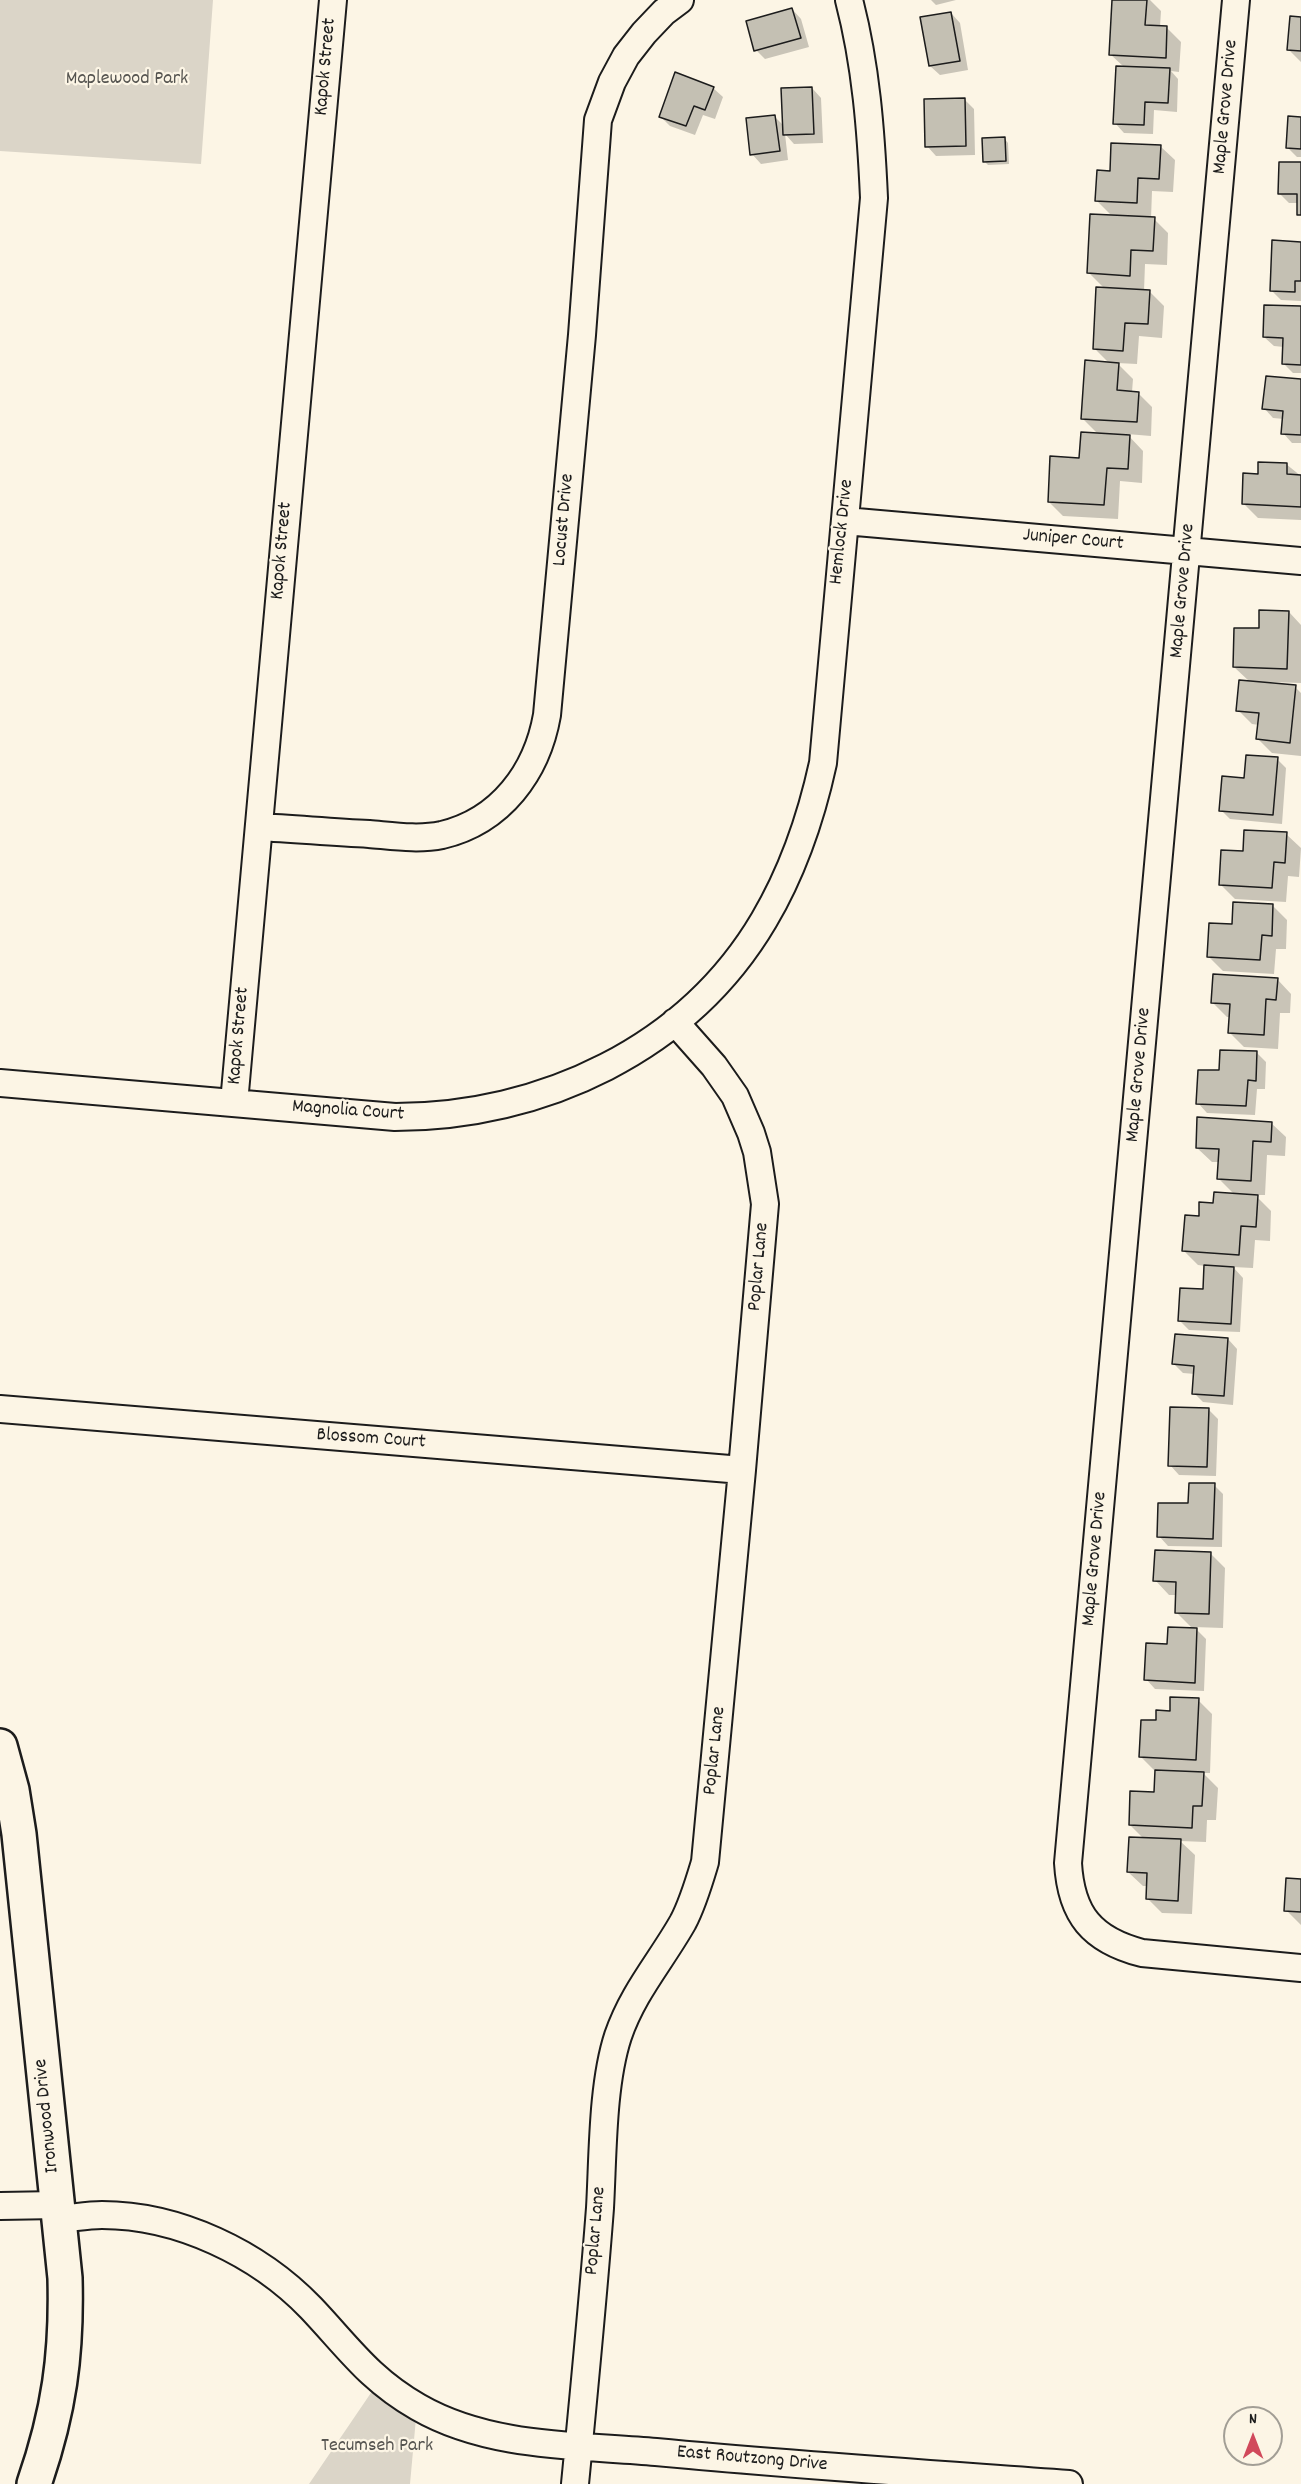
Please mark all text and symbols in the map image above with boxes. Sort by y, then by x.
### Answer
street label: Kapok Street [311,17,343,117]
street label: Maple Grove Drive [1209,39,1245,175]
park label: Maplewood Park [66,68,188,92]
street label: Locust Drive [549,473,581,567]
street label: Hemlock Drive [826,478,860,586]
street label: Kapok Street [267,501,299,601]
street label: Maple Grove Drive [1166,523,1202,659]
street label: Juniper Court [1022,525,1124,557]
street label: Kapok Street [224,986,256,1086]
street label: Maple Grove Drive [1122,1007,1158,1143]
street label: Magnolia Court [291,1096,405,1128]
street label: Poplar Lane [744,1222,776,1312]
street label: Blossom Court [316,1424,426,1456]
street label: Maple Grove Drive [1078,1491,1114,1627]
street label: Poplar Lane [699,1706,733,1796]
street label: Ironwood Drive [30,2058,66,2174]
street label: Poplar Lane [581,2186,613,2276]
north arrow [1223,2406,1283,2466]
text: N [1249,2408,1257,2431]
park label: Tecumseh Park [321,2435,433,2459]
street label: East Routzong Drive [676,2441,828,2479]

